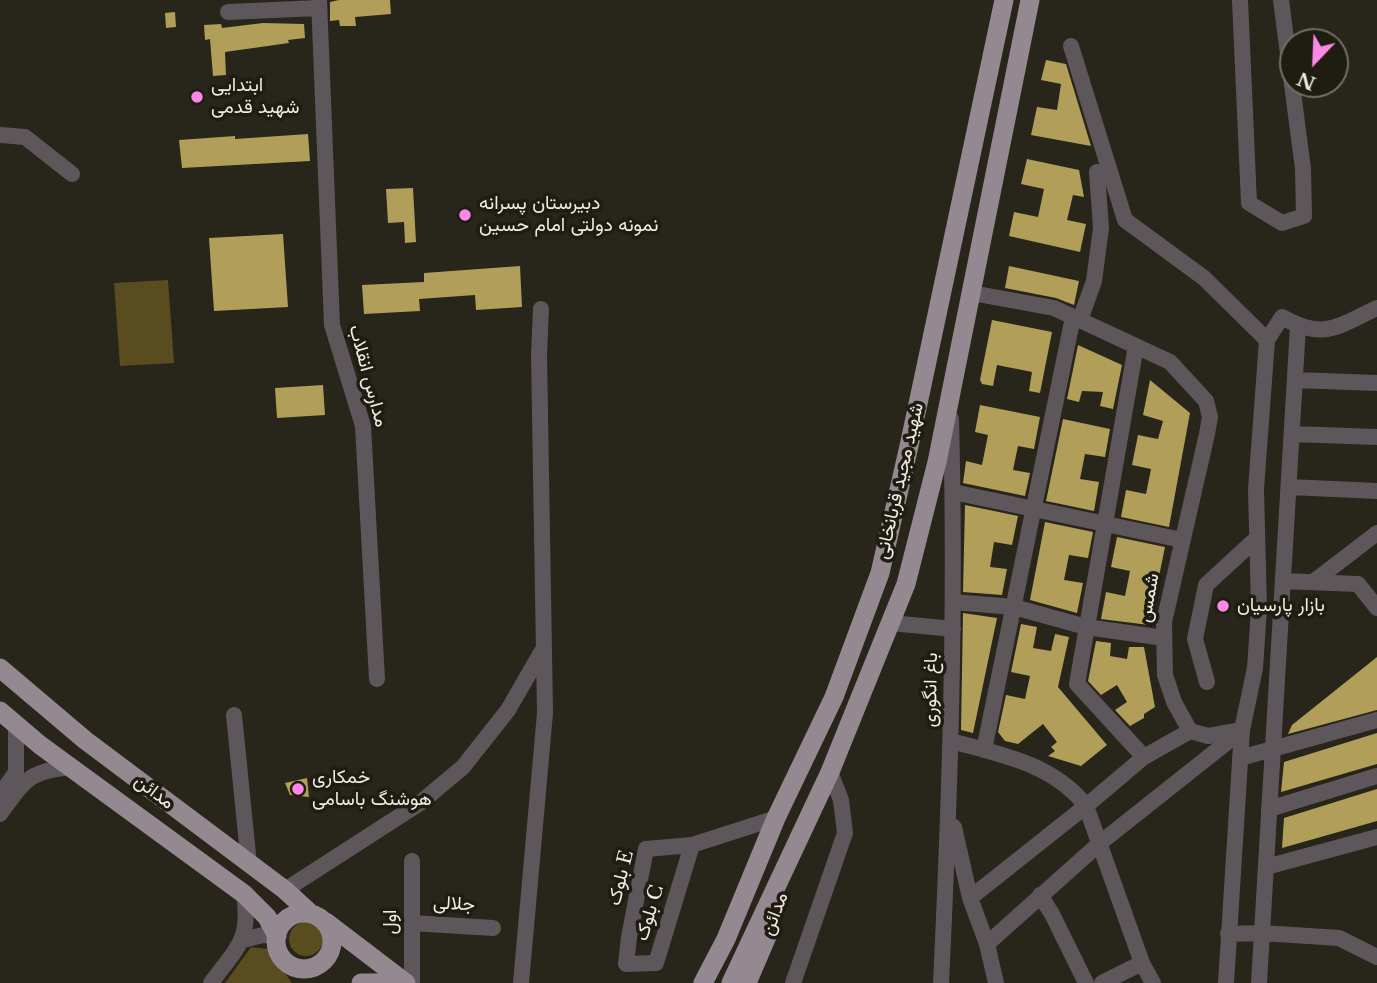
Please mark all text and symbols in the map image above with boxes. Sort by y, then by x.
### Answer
north arrow [1279,28,1349,98]
text: N [1294,67,1319,95]
place label: ابتدایی شهید قدمی [211,75,300,119]
marker: ابتدایی شهید قدمی [189,89,205,105]
place label: دبیرستان پسرانه نمونه دولتی امام حسین [479,193,658,237]
marker: دبیرستان پسرانه نمونه دولتی امام حسین [457,207,473,223]
street label: مدارس انقلاب [343,322,393,430]
street label: شهید مجید قربانخانی [871,401,929,561]
street label: شمس [1133,572,1165,624]
place label: بازار پارسیان [1237,595,1325,617]
marker: بازار پارسیان [1215,598,1231,614]
street label: باغ انگوری [919,652,943,728]
place label: خمکاری هوشنگ باسامی [312,767,432,811]
street label: مدائن [130,770,178,814]
marker: خمکاری هوشنگ باسامی [290,781,306,797]
street label: بلوک E [603,848,639,908]
street label: بلوک C [631,882,669,944]
street label: مدائن [756,889,794,939]
street label: جلالی [432,892,476,916]
street label: اول [380,909,402,935]

